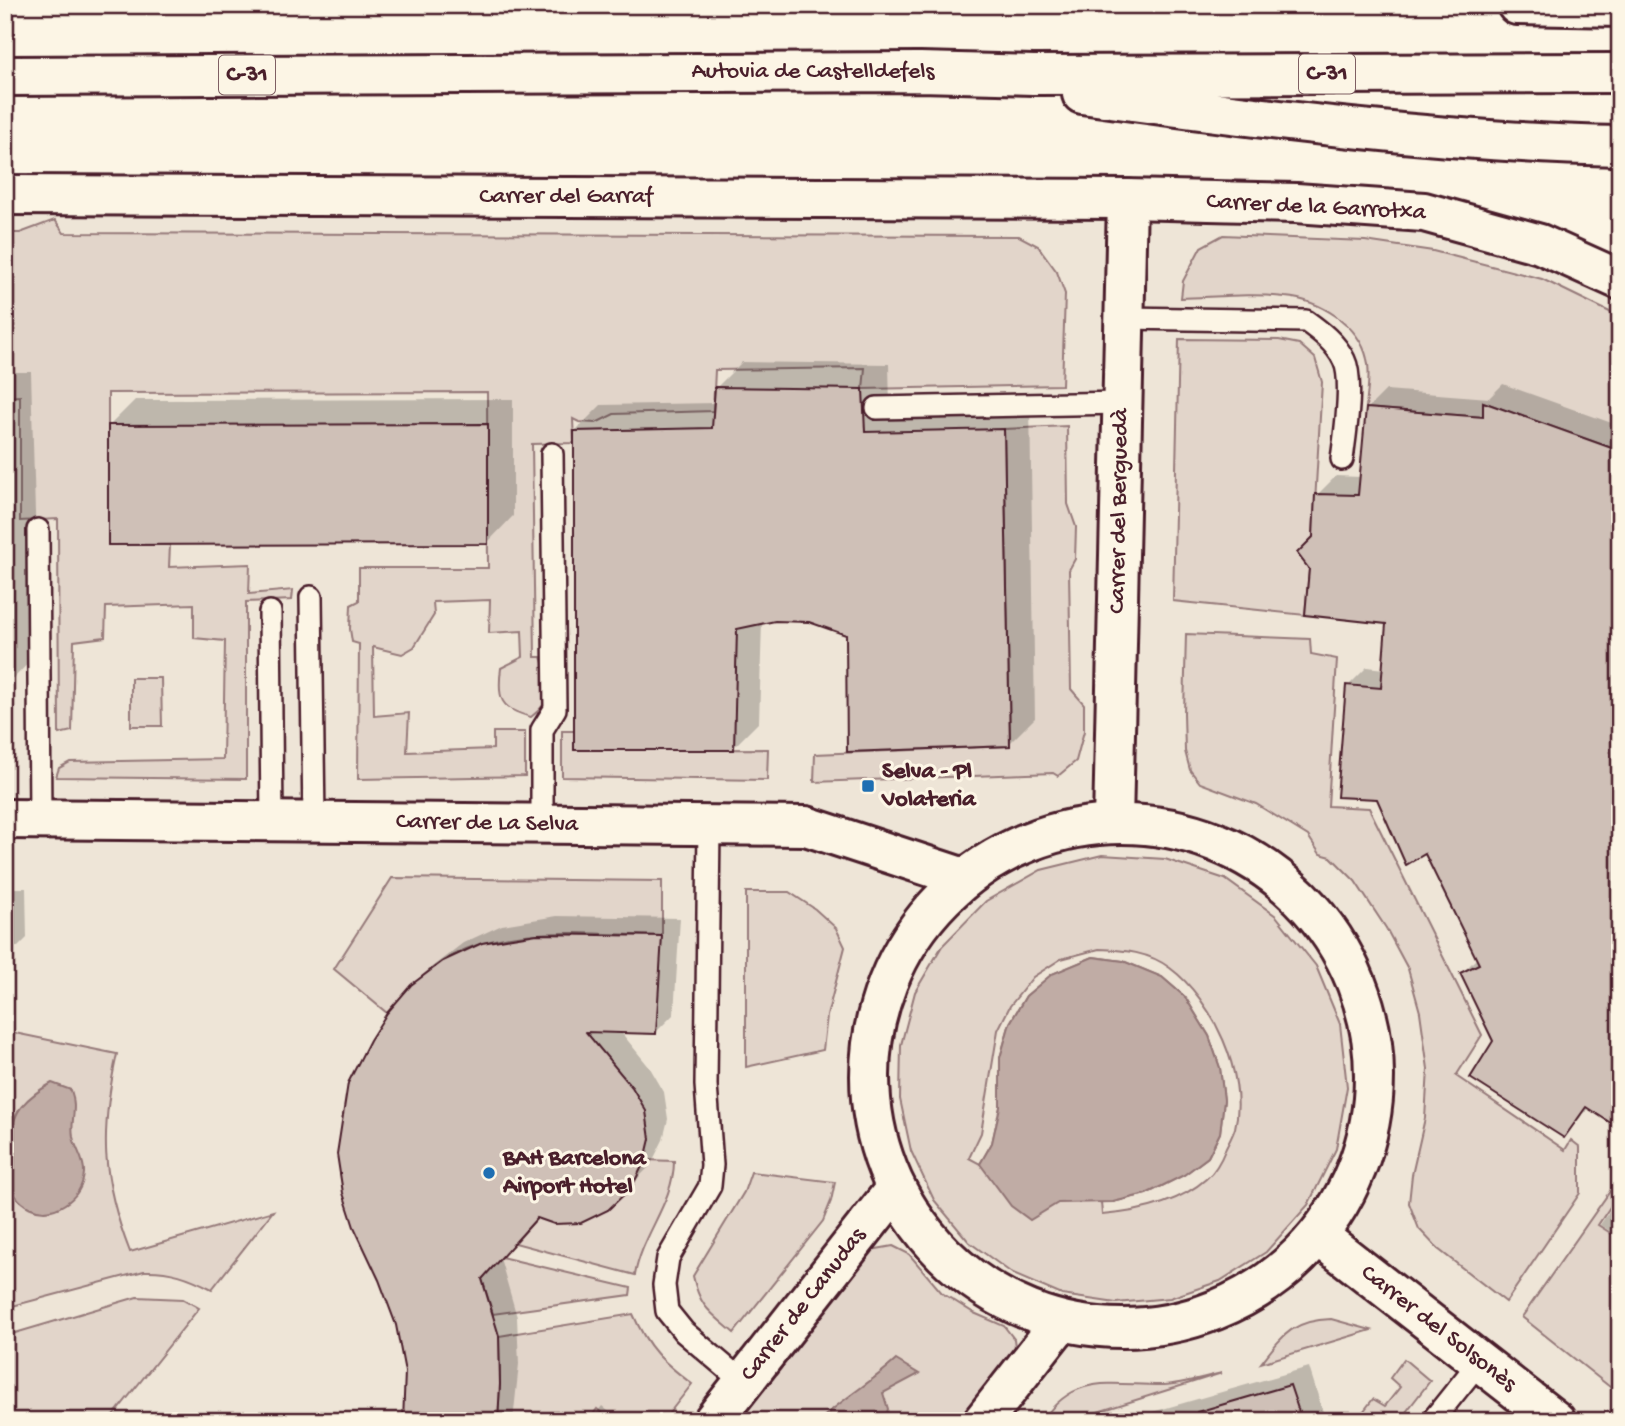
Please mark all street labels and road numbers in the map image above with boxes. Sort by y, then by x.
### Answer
road number: C-31 [1299,54,1355,94]
road number: C-31 [219,55,275,94]
street label: Autovia de Castelldefels [692,58,936,87]
street label: Carrer del Garraf [479,183,654,212]
street label: Carrer de la Garrotxa [1205,188,1427,228]
street label: Carrer del Berguedà [1104,408,1136,614]
street label: Carrer de La Selva [395,808,579,840]
street label: Carrer de Canudas [735,1221,874,1388]
street label: Carrer del Solsonès [1354,1259,1523,1400]

